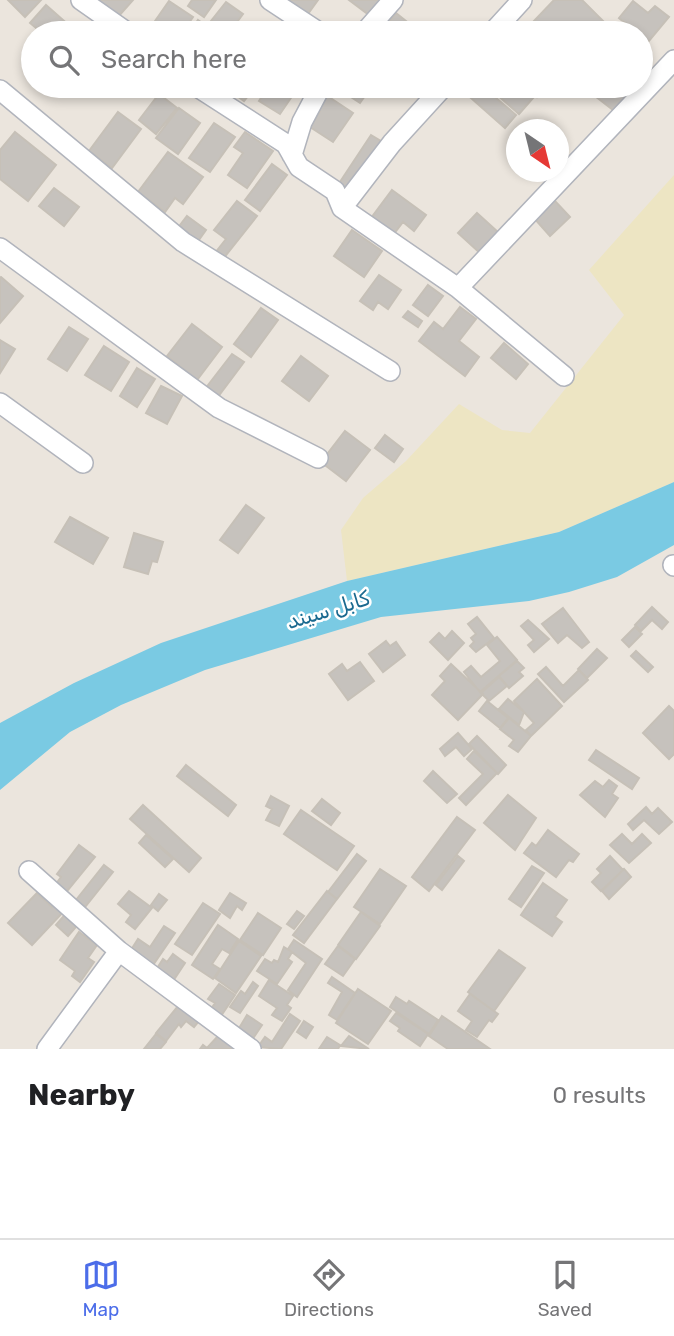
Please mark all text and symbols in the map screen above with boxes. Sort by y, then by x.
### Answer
search box [21,21,653,98]
icon: search [45,41,83,79]
text: Search here [101,44,247,75]
north arrow [506,119,569,182]
water label: کابل سيند [283,585,373,634]
text: Nearby [28,1077,135,1113]
text: 0 results [552,1081,646,1109]
tab: Map [82,1256,120,1321]
tab: Directions [284,1256,374,1321]
tab: Saved [538,1256,592,1321]

